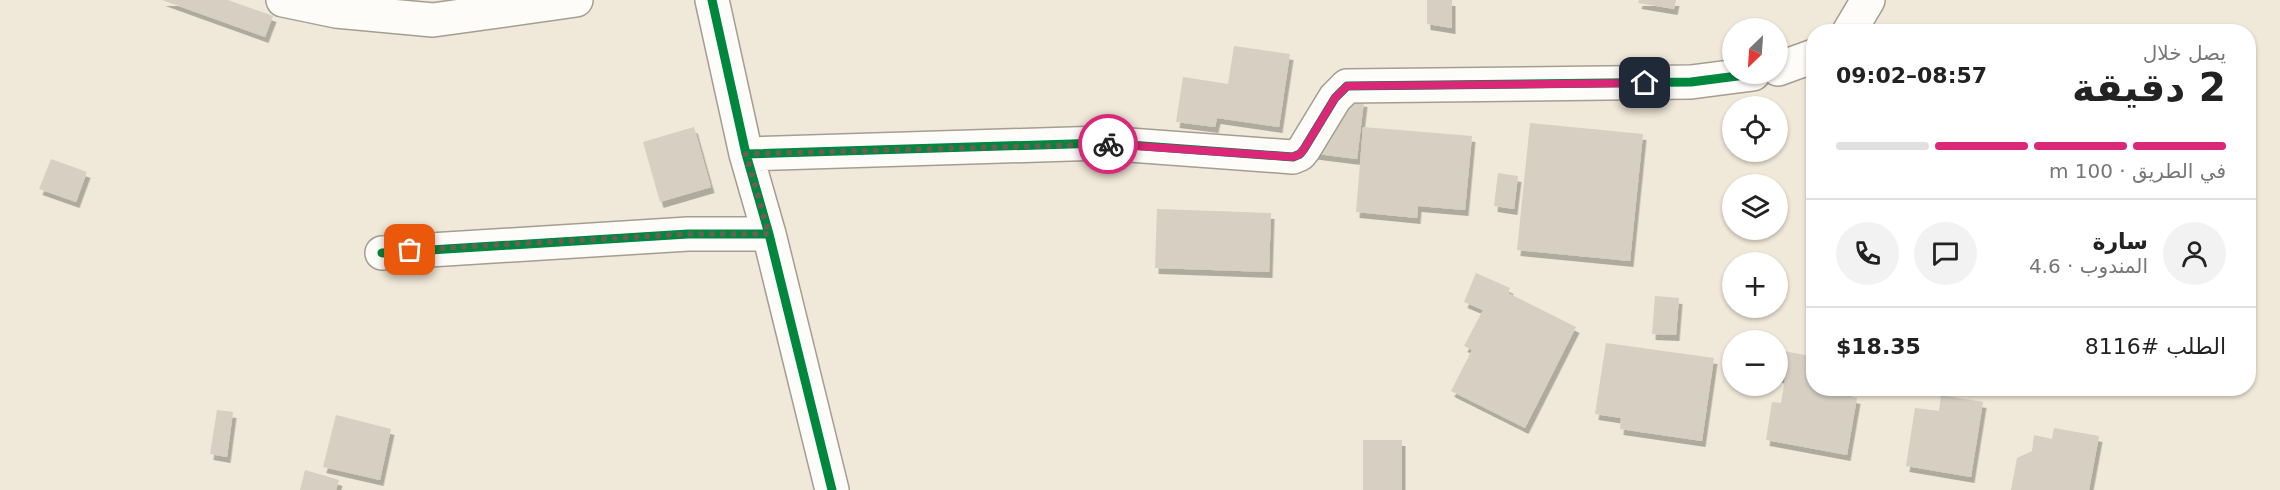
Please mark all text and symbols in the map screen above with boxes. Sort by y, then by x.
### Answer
north arrow [1722,18,1788,84]
map controls [1722,18,1788,396]
text: يصل خلال [2143,41,2226,65]
pin [1619,57,1670,108]
text: 08:57–09:02 [1836,63,1987,88]
text: 2 دقيقة [2072,65,2226,110]
icon: home [1628,66,1661,99]
button: locate [1722,96,1788,162]
courier [1078,114,1138,174]
icon: bike [1092,128,1125,161]
text: في الطريق · 100 m [2049,159,2226,183]
button: layers [1722,174,1788,240]
button: phone [1836,222,1899,285]
button: chat [1914,222,1977,285]
button: person [2163,222,2226,285]
pin [384,224,435,275]
text: سارة [2092,229,2148,254]
icon: bag [393,233,426,266]
button: + [1722,252,1788,318]
text: المندوب · 4.6 [2029,254,2148,278]
button: − [1722,330,1788,396]
text: $18.35 [1836,334,1921,359]
text: الطلب #8116 [2085,334,2226,359]

